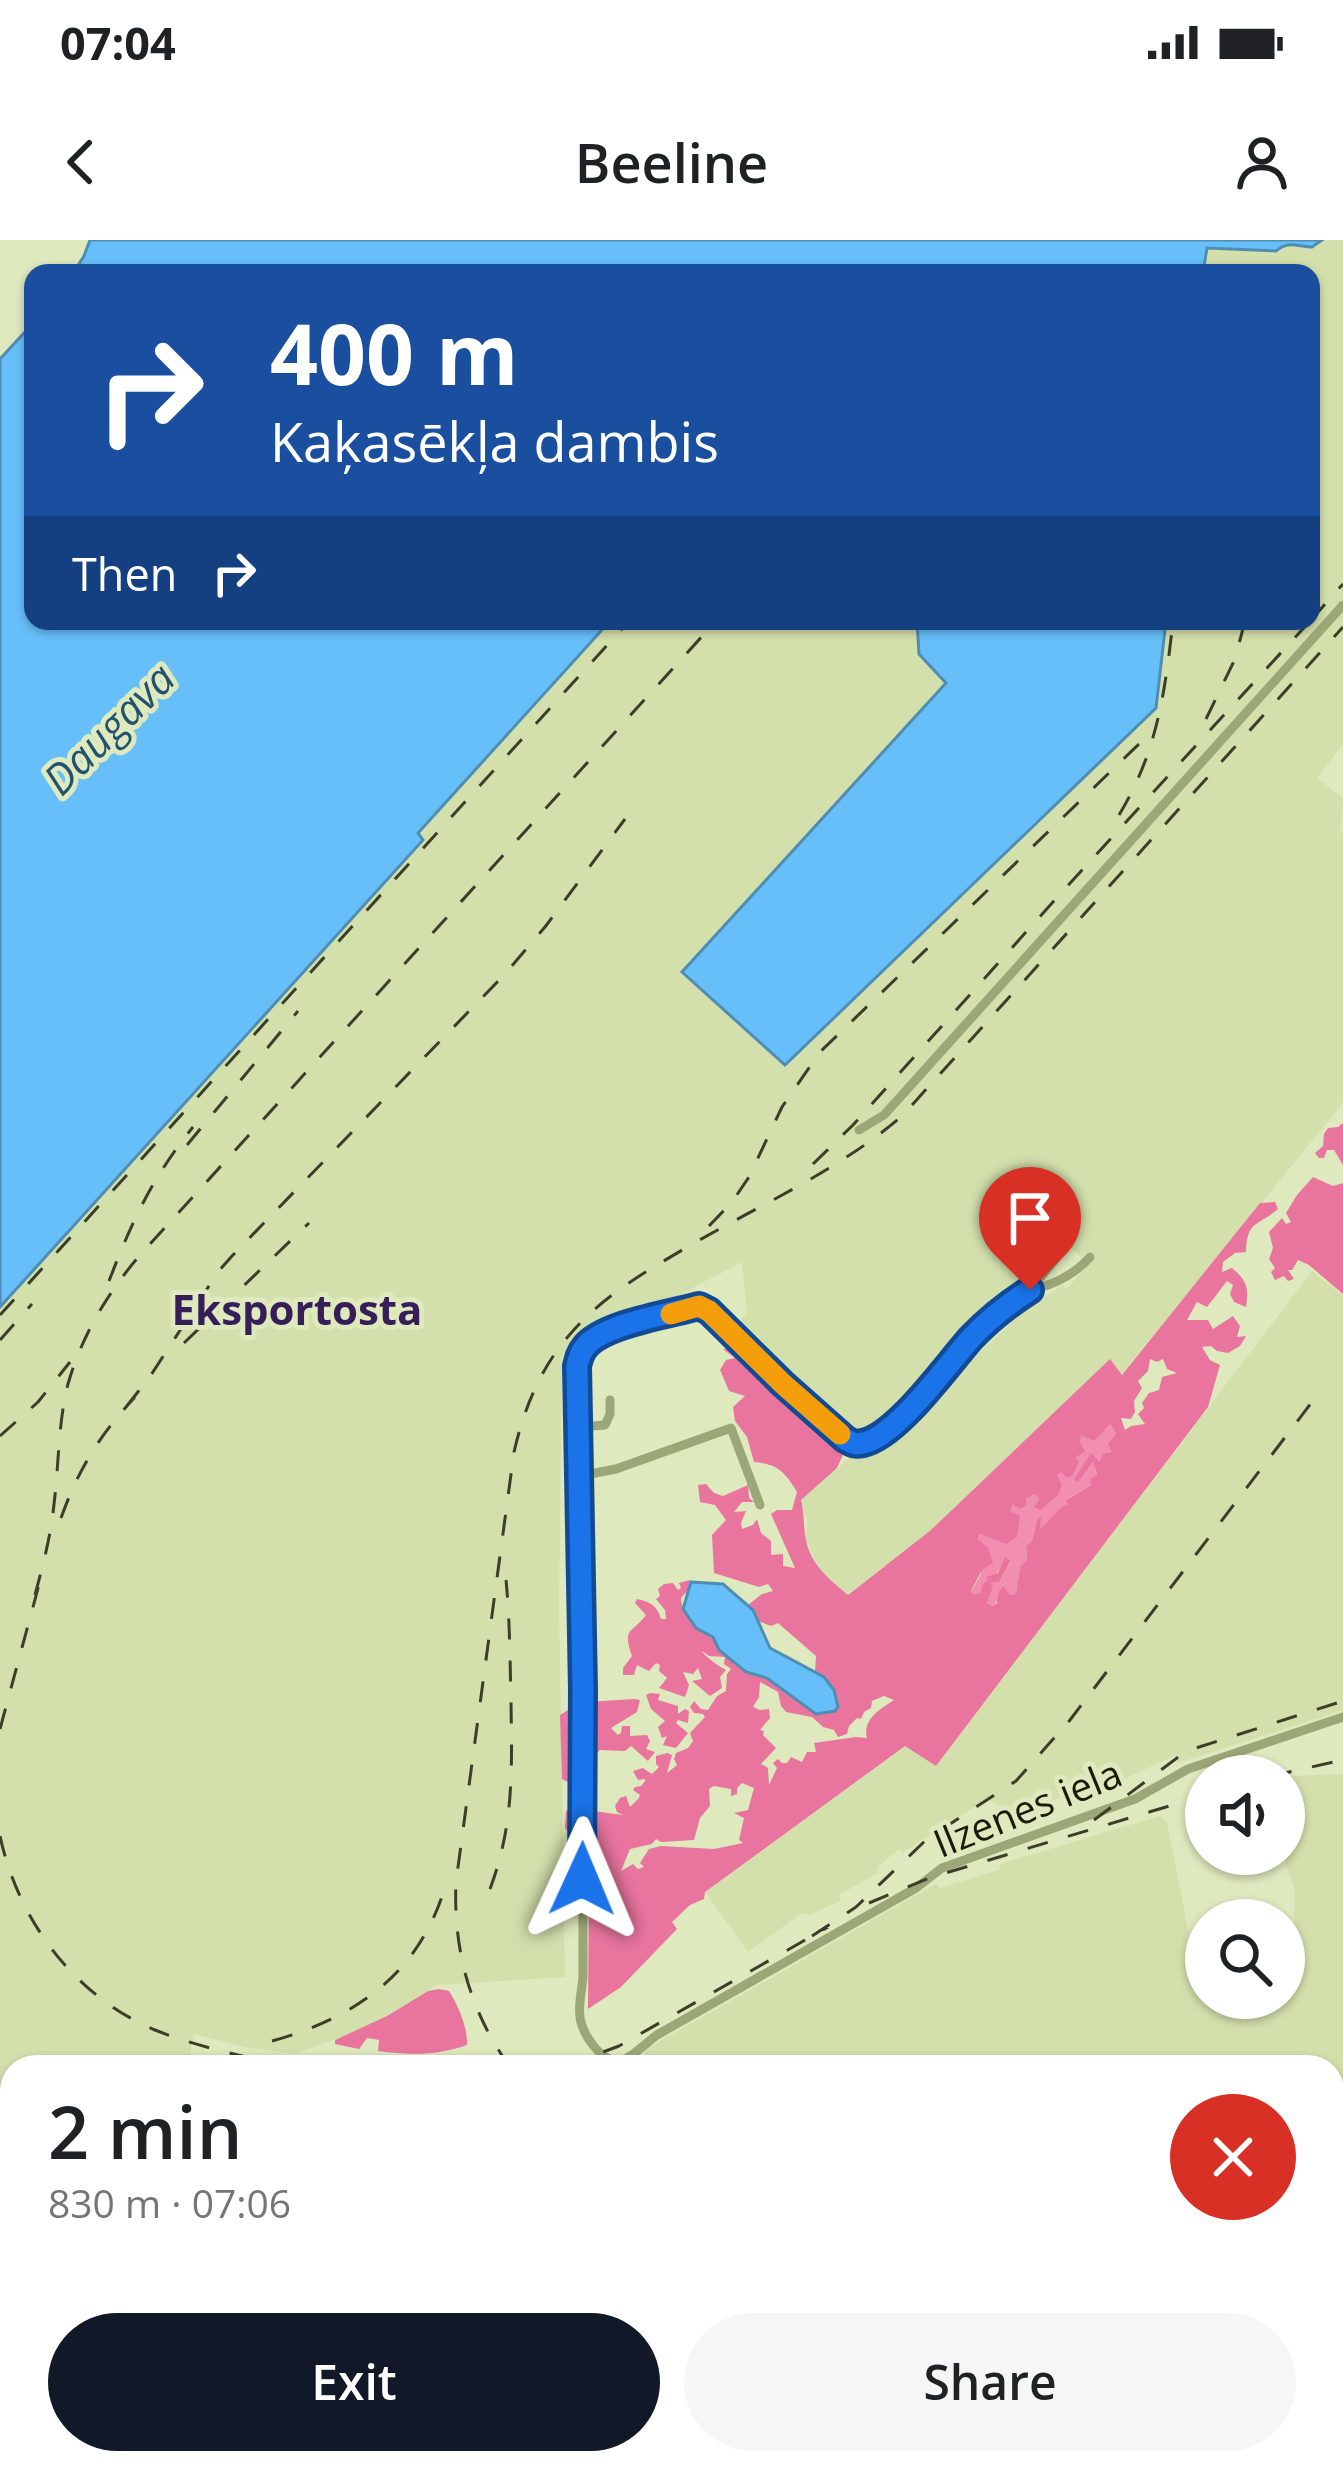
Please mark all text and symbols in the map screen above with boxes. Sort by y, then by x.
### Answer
text: 07:04 [60,12,176,73]
text: Beeline [575,125,768,199]
icon: back [48,129,114,195]
icon: person [1229,129,1295,195]
text: 400 m [270,295,518,410]
icon: right [72,312,228,468]
text: Kaķasēkļa dambis [270,404,719,478]
icon: right [201,540,267,606]
text: Then [72,543,177,604]
water label: Daugava [30,650,186,806]
pin [979,1167,1081,1290]
icon: arrive [997,1185,1063,1251]
district label: Eksportosta [172,1280,422,1337]
street label: Ilzenes iela [925,1745,1129,1869]
map controls [1185,1755,1305,2019]
button: sound [1185,1755,1305,1875]
position arrow [519,1816,645,1942]
button: search [1185,1899,1305,2019]
text: 2 min [48,2082,242,2180]
button: close [1170,2094,1296,2220]
text: 830 m · 07:06 [48,2176,291,2229]
button: Exit [48,2313,660,2451]
button: Share [684,2313,1296,2451]

